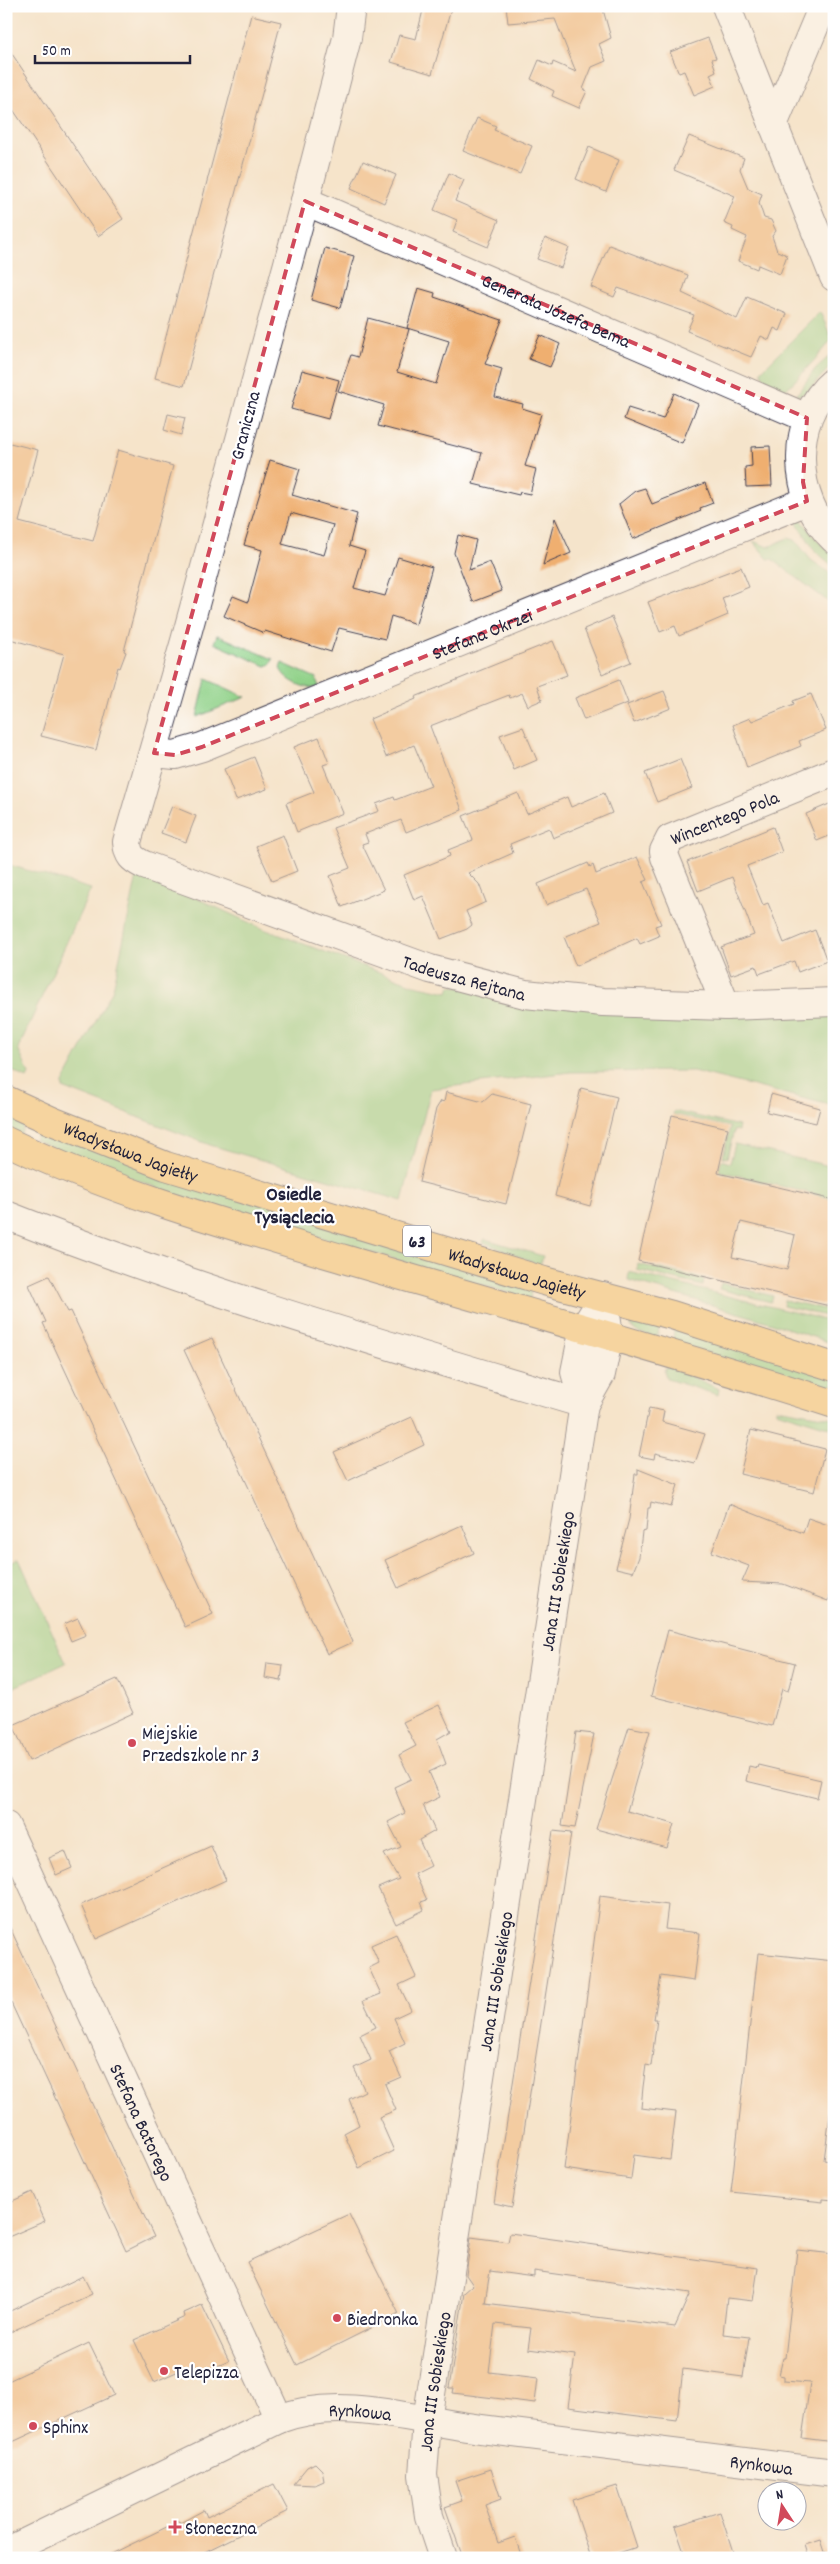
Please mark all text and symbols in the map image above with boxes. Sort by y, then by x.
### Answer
scale bar [35,32,190,64]
text: 50 m [42,41,71,63]
street label: Generała Józefa Bema [477,269,635,357]
street label: Graniczna [225,387,270,463]
street label: Stefana Okrzei [429,604,538,669]
street label: Wincentego Pola [667,785,785,854]
street label: Tadeusza Rejtana [398,950,529,1011]
street label: Władysława Jagiełły [58,1117,201,1192]
district label: Osiedle Tysiąclecia [254,1182,334,1233]
road number: 63 [403,1226,431,1256]
street label: Władysława Jagiełły [444,1243,588,1308]
street label: Jana III Sobieskiego [536,1509,584,1653]
place label: Miejskie Przedszkole nr 3 [142,1722,259,1771]
marker: Miejskie Przedszkole nr 3 [126,1737,138,1749]
street label: Jana III Sobieskiego [474,1910,522,2054]
street label: Stefana Batorego [100,2060,178,2187]
place label: Biedronka [347,2308,419,2335]
street label: Jana III Sobieskiego [415,2310,461,2453]
marker: Biedronka [331,2312,343,2324]
place label: Telepizza [174,2361,240,2388]
marker: Telepizza [158,2365,170,2377]
street label: Rynkowa [328,2399,394,2431]
place label: Sphinx [43,2416,88,2443]
marker: Sphinx [27,2420,39,2432]
street label: Rynkowa [728,2450,795,2485]
north arrow [758,2482,808,2532]
text: N [774,2485,785,2506]
place label: Słoneczna [185,2517,257,2544]
marker: Słoneczna [169,2521,181,2533]

